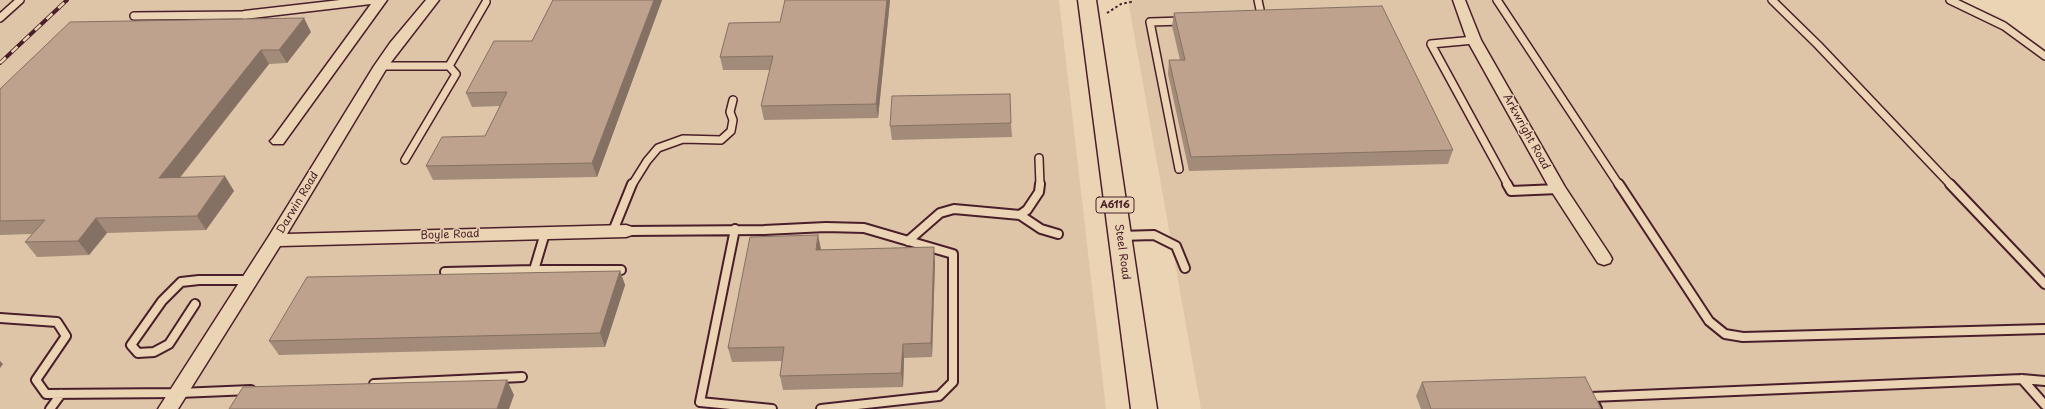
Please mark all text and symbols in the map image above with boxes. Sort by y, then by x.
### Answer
street label: Arkwright Road [1500,92,1552,172]
street label: Darwin Road [274,170,322,236]
road number: A6116 [1096,197,1134,213]
street label: Steel Road [1112,223,1132,281]
street label: Boyle Road [420,227,480,243]

